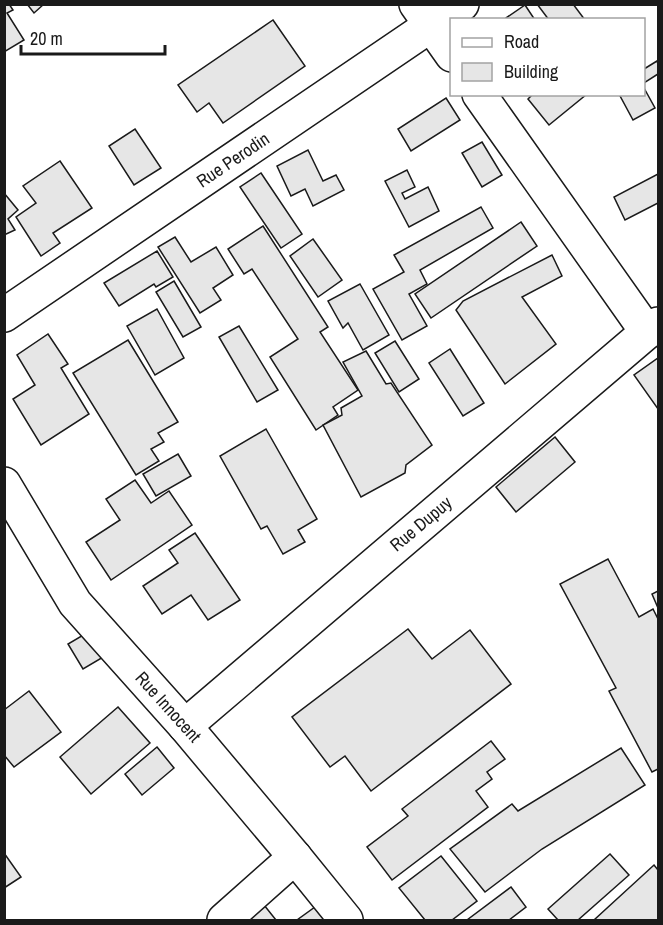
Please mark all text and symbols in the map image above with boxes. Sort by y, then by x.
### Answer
scale bar [21,18,165,56]
legend [450,18,645,96]
text: 20 m [30,26,63,51]
text: Road [504,29,539,54]
text: Building [504,59,559,84]
street label: Rue Perodin [191,126,274,193]
street label: Rue Dupuy [384,490,457,557]
street label: Rue Innocent [130,666,207,748]

